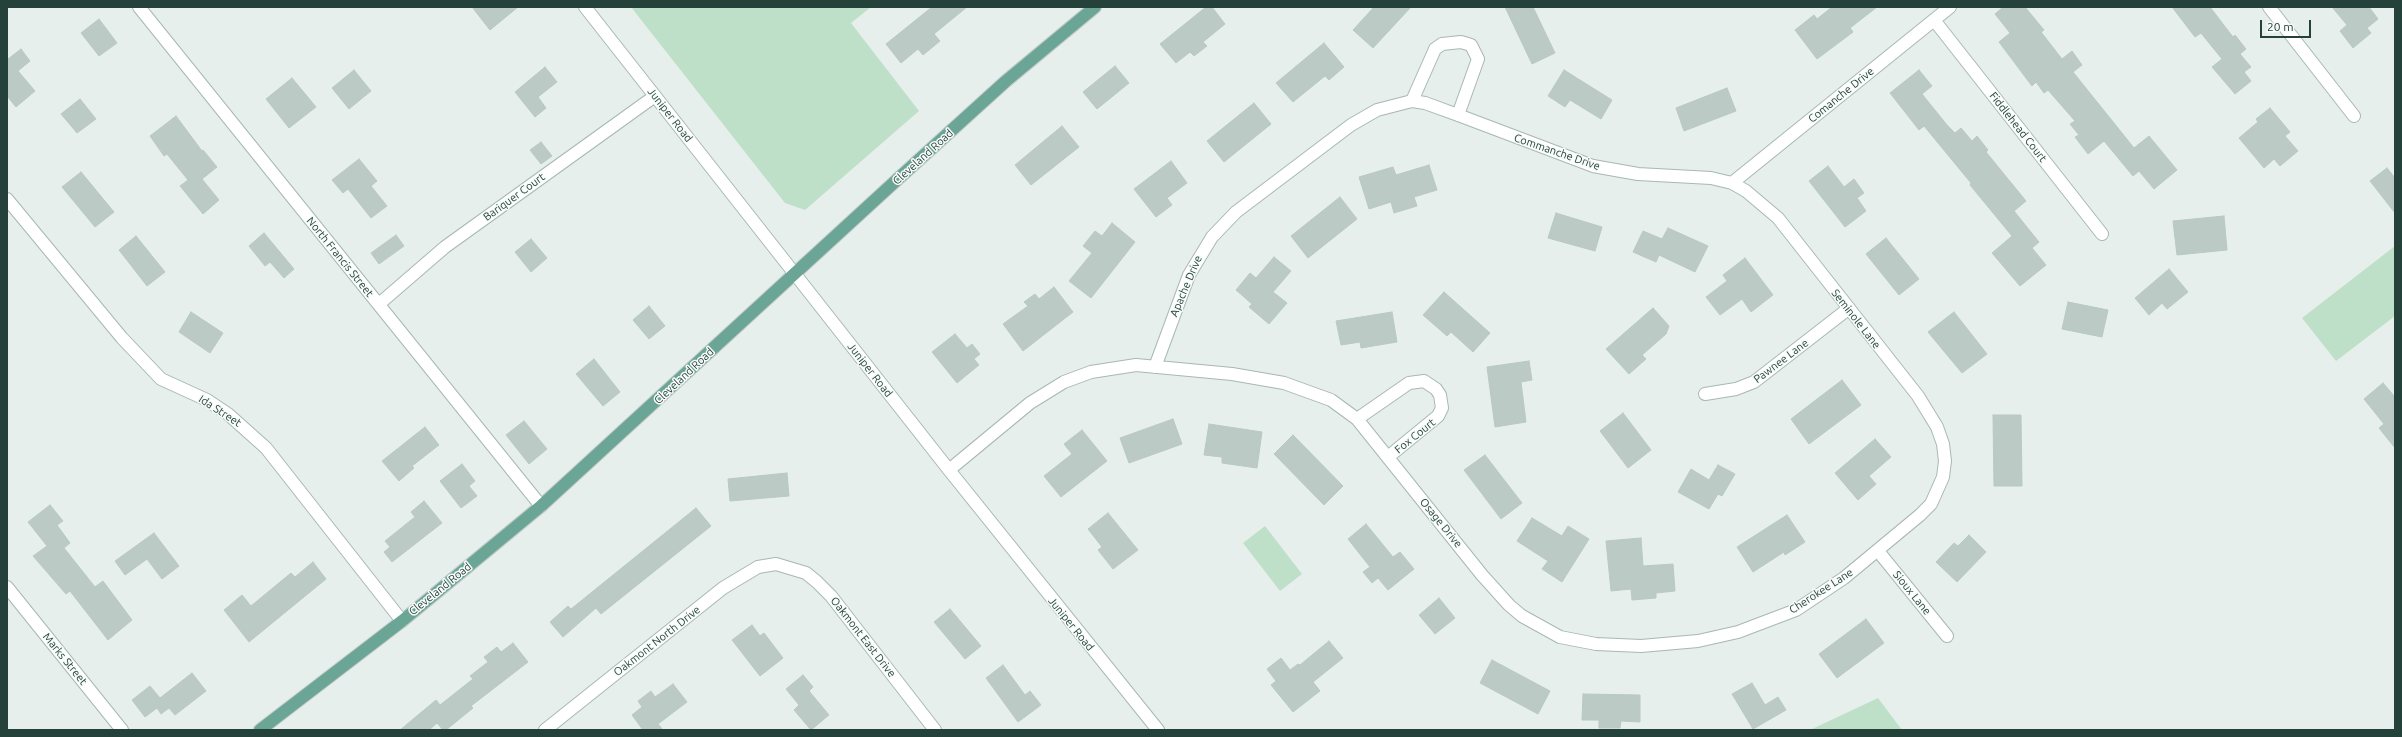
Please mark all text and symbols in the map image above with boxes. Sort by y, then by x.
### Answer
scale bar [2262,12,2313,38]
text: 20 m [2267,20,2294,33]
street label: Comanche Drive [1806,65,1876,125]
street label: Juniper Road [645,85,695,145]
street label: Fiddlehead Court [1987,89,2049,165]
street label: Cleveland Road [890,127,956,187]
street label: Commanche Drive [1512,131,1602,173]
street label: Bariquer Court [481,170,547,224]
street label: North Francis Street [304,214,376,300]
street label: Apache Drive [1167,253,1205,319]
street label: Seminole Lane [1829,287,1883,351]
street label: Pawnee Lane [1751,336,1811,386]
street label: Juniper Road [845,340,895,400]
street label: Cleveland Road [652,345,716,407]
street label: Ida Street [196,392,244,430]
street label: Fox Court [1392,416,1438,456]
street label: Osage Drive [1417,496,1465,550]
street label: Cleveland Road [406,560,474,618]
street label: Cherokee Lane [1787,565,1855,617]
street label: Sioux Lane [1890,568,1934,618]
street label: Oakmont East Drive [828,594,898,680]
street label: Juniper Road [1045,595,1097,653]
street label: Oakmont North Drive [611,603,703,679]
street label: Marks Street [40,630,90,688]

